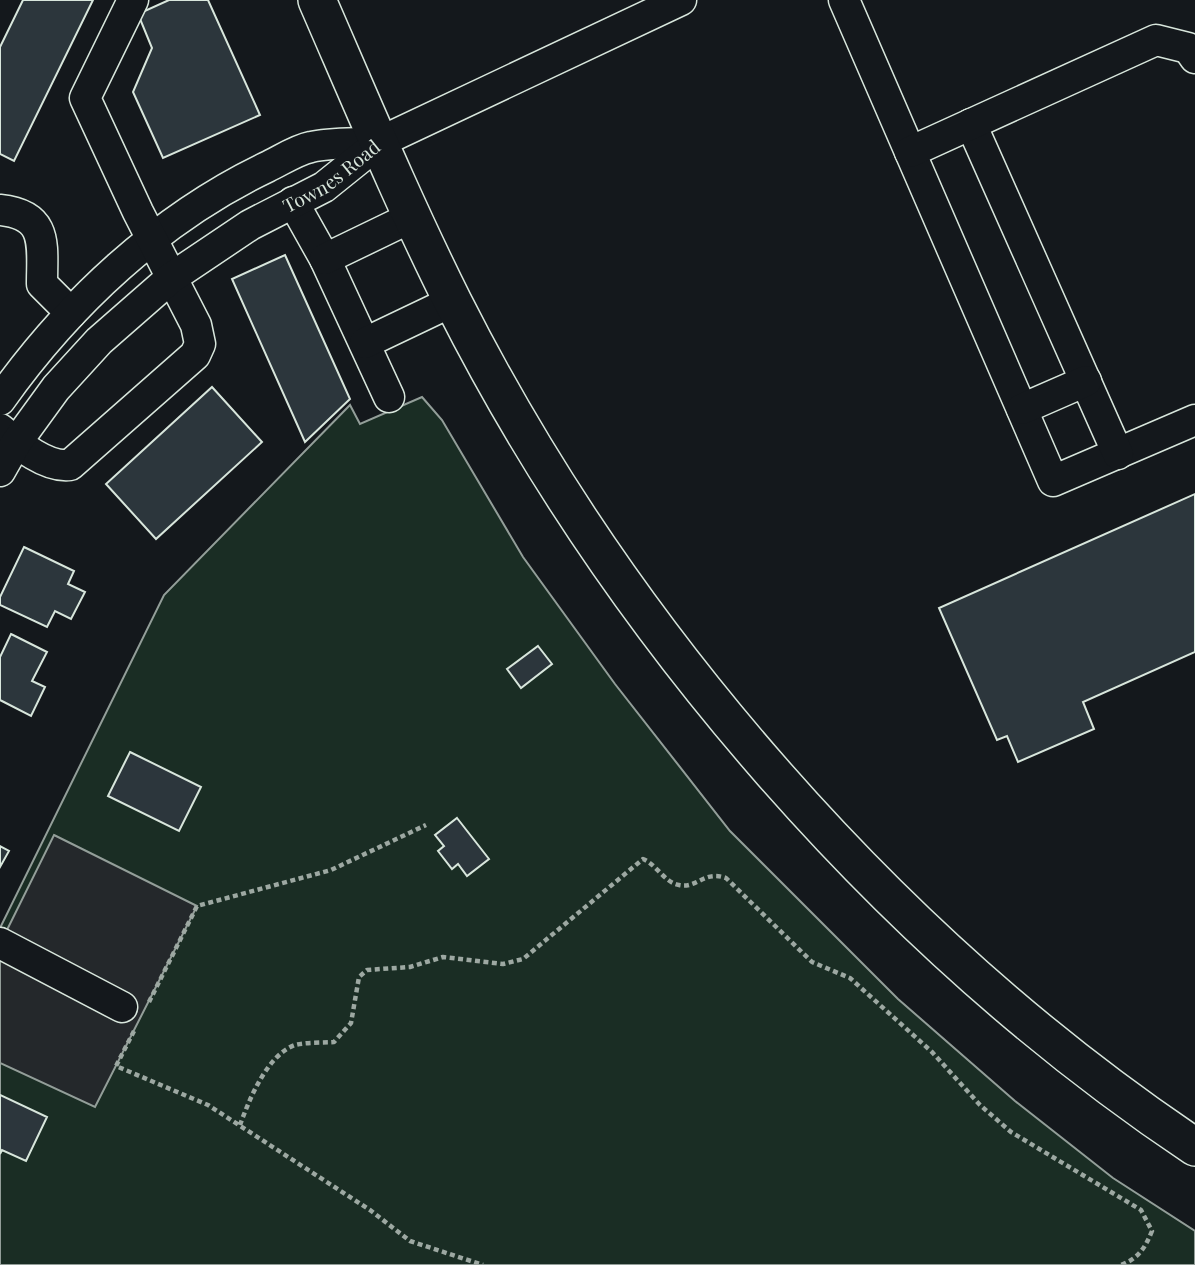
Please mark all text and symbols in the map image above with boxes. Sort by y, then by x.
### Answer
street label: Townes Road [278,133,385,218]

